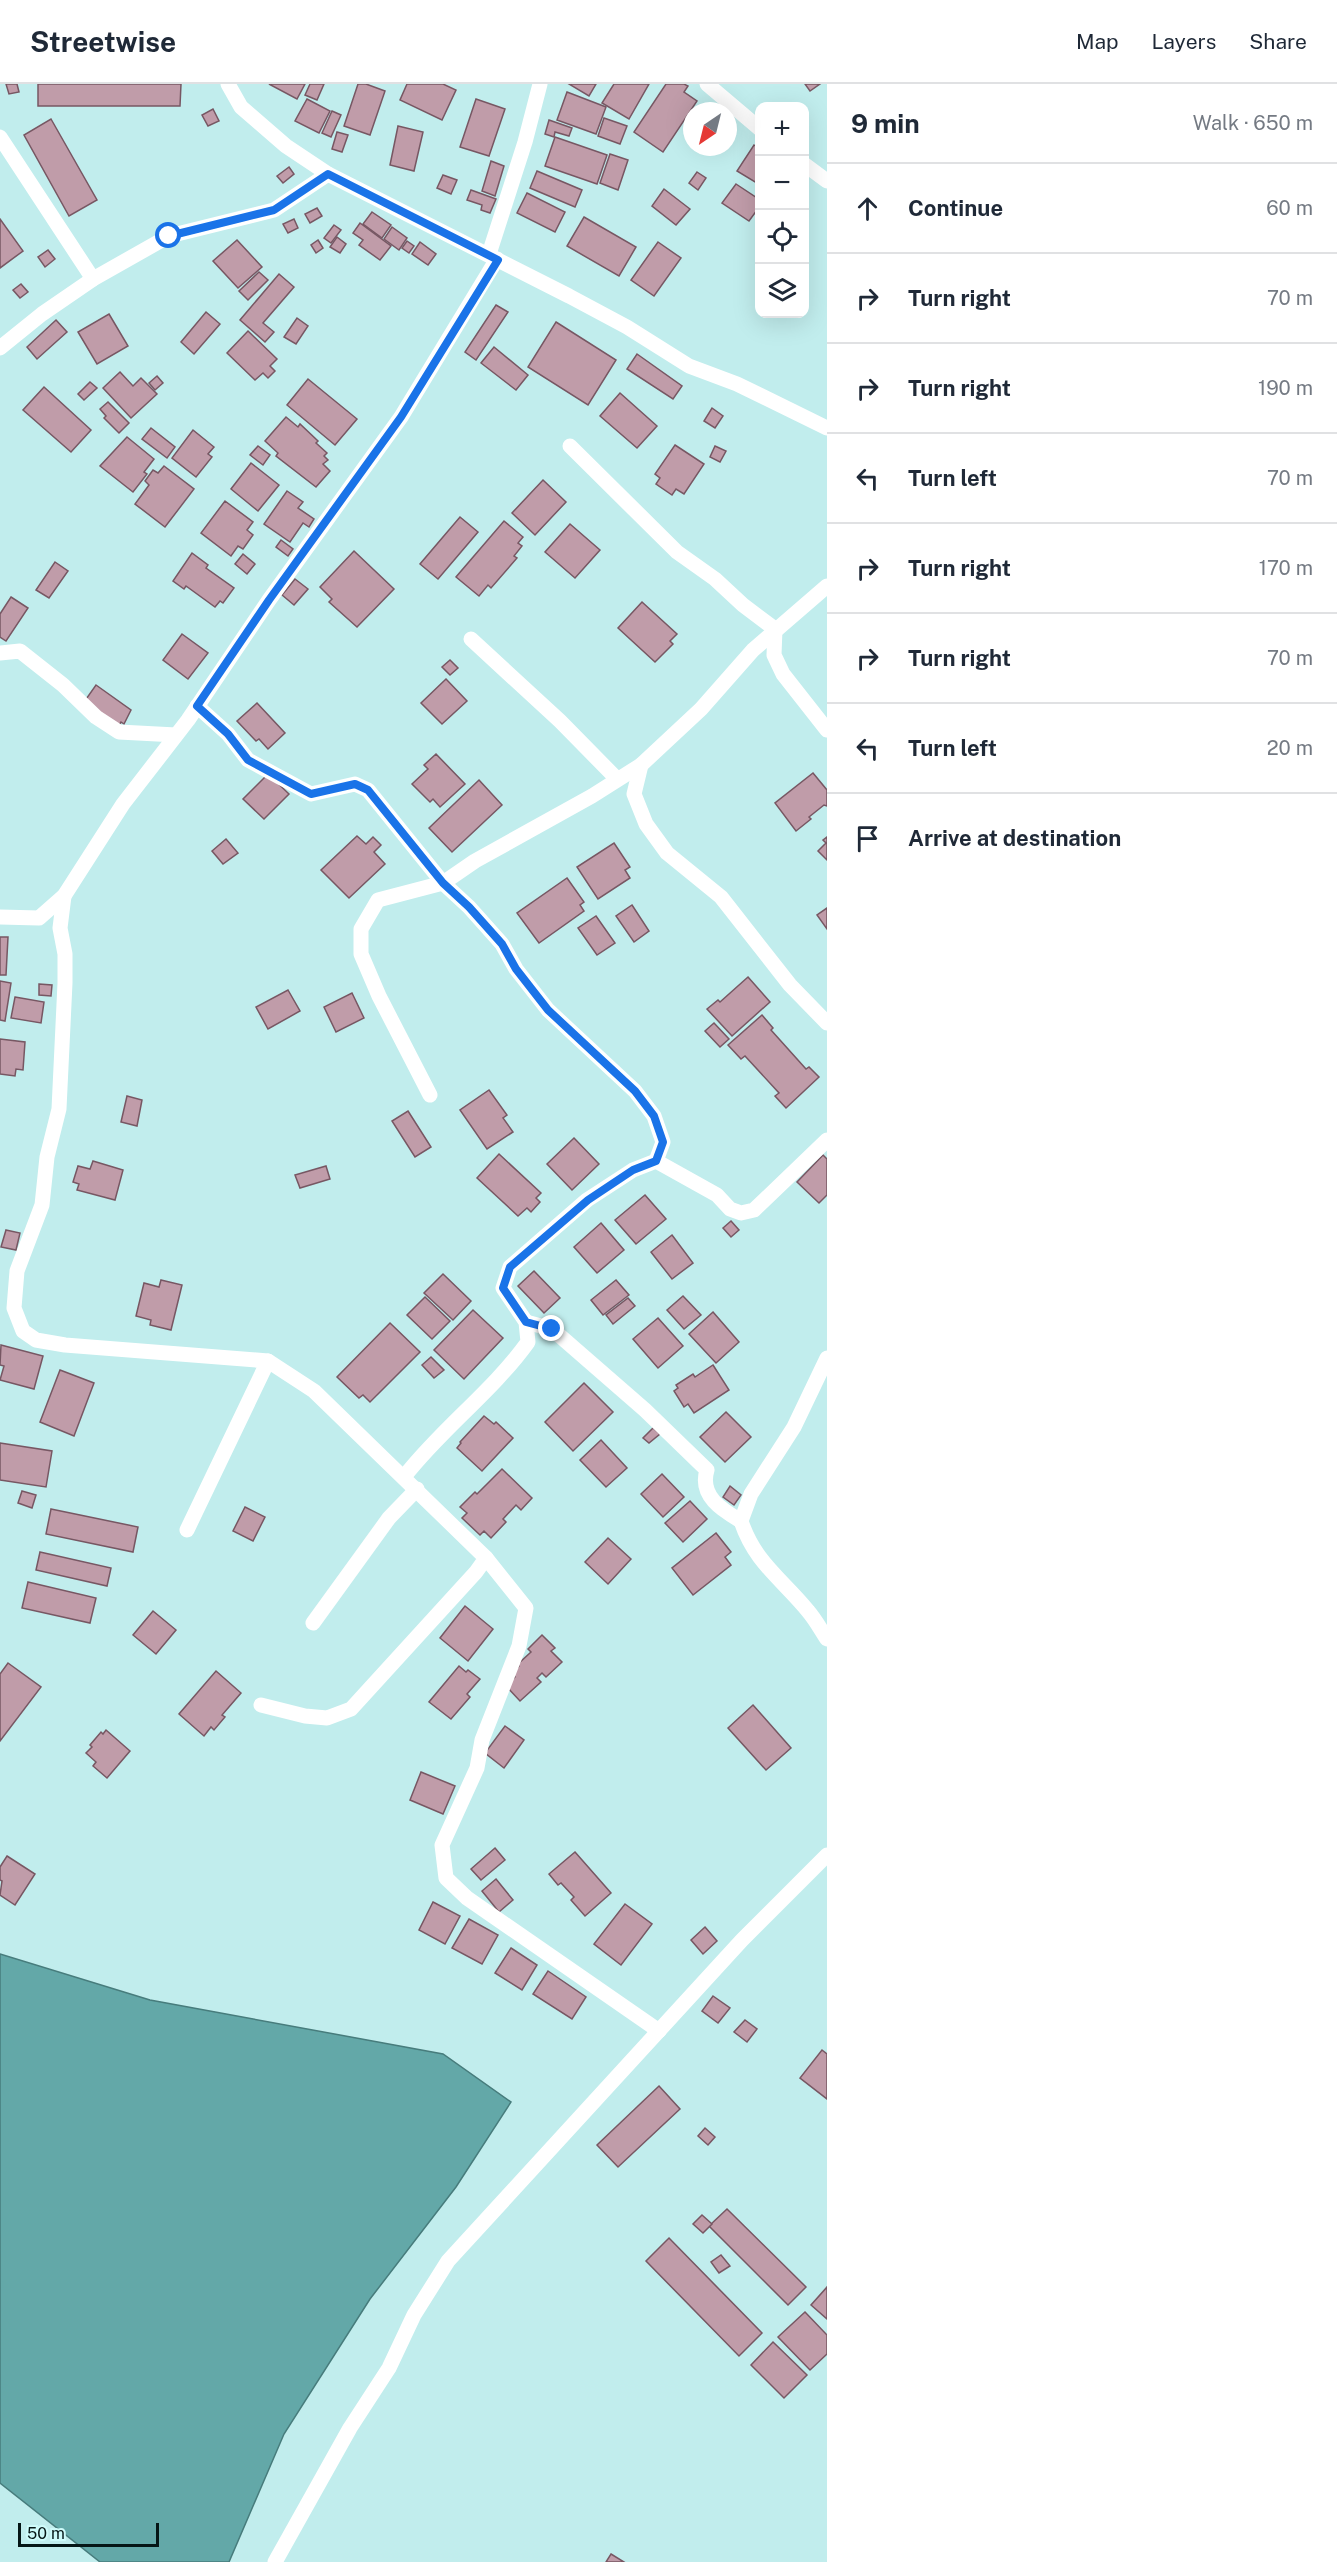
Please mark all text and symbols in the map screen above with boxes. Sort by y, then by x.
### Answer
text: Streetwise [30,25,176,58]
text: Map [1076,29,1119,54]
text: Layers [1152,29,1216,54]
text: Share [1249,29,1307,54]
north arrow [683,102,737,156]
map controls [755,102,809,318]
button: + [755,102,809,156]
text: 9 min [851,108,920,139]
text: Walk · 650 m [1193,111,1313,135]
button: − [755,156,809,210]
icon: ahead [851,192,884,225]
text: Continue [908,195,1003,221]
text: 60 m [1266,196,1313,220]
button: locate [755,210,809,264]
route start [155,222,181,248]
button: layers [755,264,809,318]
icon: right [851,282,884,315]
text: Turn right [908,285,1011,311]
text: 70 m [1267,286,1313,310]
icon: right [851,372,884,405]
text: Turn right [908,375,1011,401]
text: 190 m [1258,376,1313,400]
icon: left [851,462,884,495]
text: Turn left [908,465,997,491]
text: 70 m [1267,466,1313,490]
icon: right [851,552,884,585]
text: Turn right [908,555,1011,581]
text: 170 m [1259,556,1313,580]
icon: right [851,642,884,675]
text: Turn right [908,645,1011,671]
text: 70 m [1267,646,1313,670]
icon: left [851,732,884,765]
text: Turn left [908,735,997,761]
text: 20 m [1267,736,1313,760]
icon: arrive [851,822,884,855]
text: Arrive at destination [908,825,1121,851]
route end [538,1315,564,1341]
scale bar [18,2520,159,2548]
text: 50 m [27,2524,65,2543]

